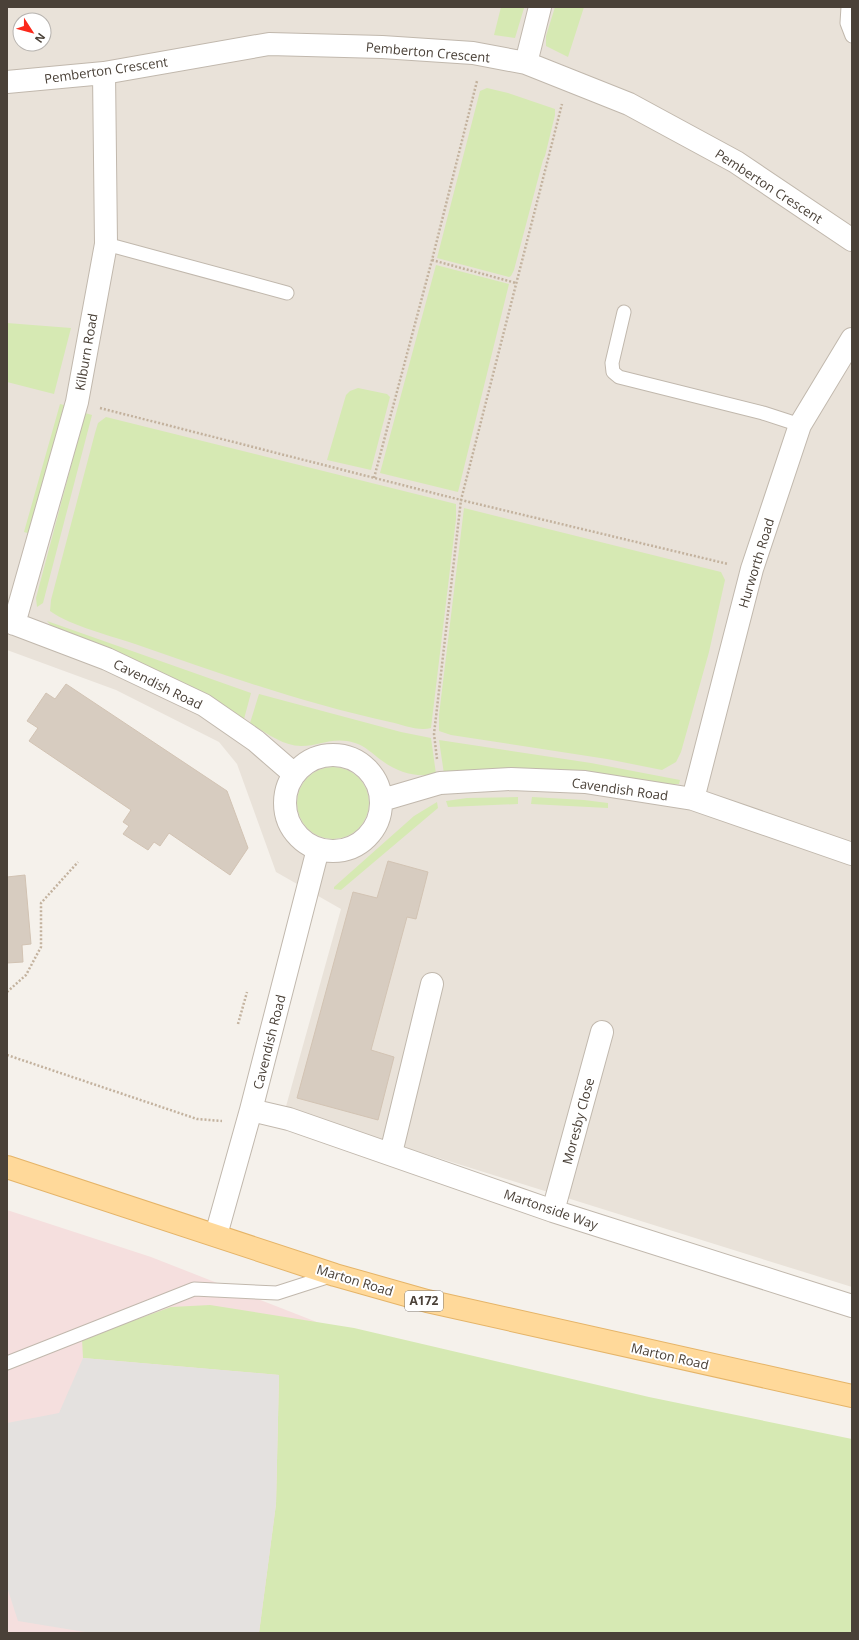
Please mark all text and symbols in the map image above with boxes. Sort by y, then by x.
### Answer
north arrow [12,12,52,52]
text: N [32,30,49,46]
street label: Pemberton Crescent [365,38,491,66]
street label: Pemberton Crescent [43,52,169,88]
street label: Pemberton Crescent [712,145,826,228]
street label: Kilburn Road [70,312,102,392]
street label: Hurworth Road [734,516,778,610]
street label: Cavendish Road [110,655,206,713]
street label: Cavendish Road [571,773,669,805]
street label: Cavendish Road [249,993,289,1091]
street label: Moresby Close [558,1076,598,1166]
street label: Martonside Way [501,1184,601,1234]
street label: Marton Road [315,1260,395,1300]
road number: A172 [405,1291,443,1311]
street label: Marton Road [629,1338,711,1374]

